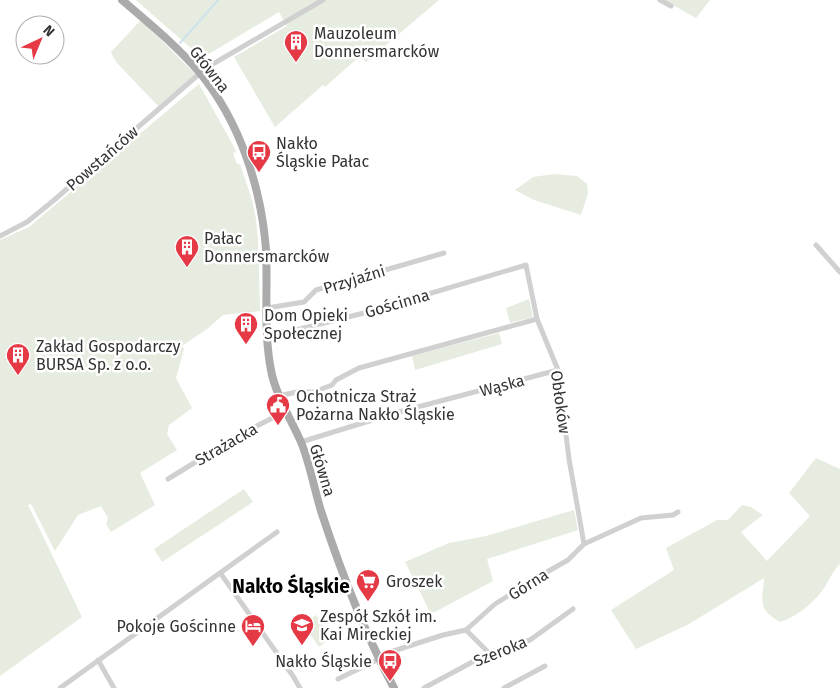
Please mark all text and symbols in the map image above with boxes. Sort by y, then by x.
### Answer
north arrow [15,15,65,65]
text: N [39,22,58,40]
place label: Mauzoleum Donnersmarcków [314,24,440,61]
building icon: Mauzoleum Donnersmarcków [283,29,309,63]
street label: Główna [186,42,234,96]
street label: Powstańców [63,122,143,195]
place label: Nakło Śląskie Pałac [276,134,369,172]
bus stop icon: Nakło Śląskie Pałac [246,139,272,173]
place label: Pałac Donnersmarcków [204,229,330,266]
building icon: Pałac Donnersmarcków [174,234,200,268]
street label: Przyjaźni [321,261,387,298]
street label: Gościnna [363,285,432,322]
place label: Dom Opieki Społecznej [264,306,348,343]
building icon: Dom Opieki Społecznej [233,311,259,345]
place label: Zakład Gospodarczy BURSA Sp. z o.o. [36,337,181,374]
building icon: Zakład Gospodarczy BURSA Sp. z o.o. [5,342,31,376]
street label: Obłoków [547,369,574,435]
street label: Wąska [478,370,527,402]
place label: Ochotnicza Straż Pożarna Nakło Śląskie [296,387,455,425]
public building icon: Ochotnicza Straż Pożarna Nakło Śląskie [265,392,291,426]
street label: Strażacka [192,419,261,470]
street label: Główna [306,442,339,499]
street label: Górna [505,565,552,604]
supermarket icon: Groszek [355,568,381,602]
place label: Groszek [386,572,443,591]
district label: Nakło Śląskie [232,574,350,598]
place label: Zespół Szkół im. Kai Mireckiej [320,607,437,644]
school or university icon: Zespół Szkół im. Kai Mireckiej [289,612,315,646]
hotel icon: Pokoje Gościnne [240,613,266,647]
place label: Pokoje Gościnne [116,617,236,636]
street label: Szeroka [471,632,530,671]
bus stop icon: Nakło Śląskie [377,648,403,682]
place label: Nakło Śląskie [275,651,372,672]

